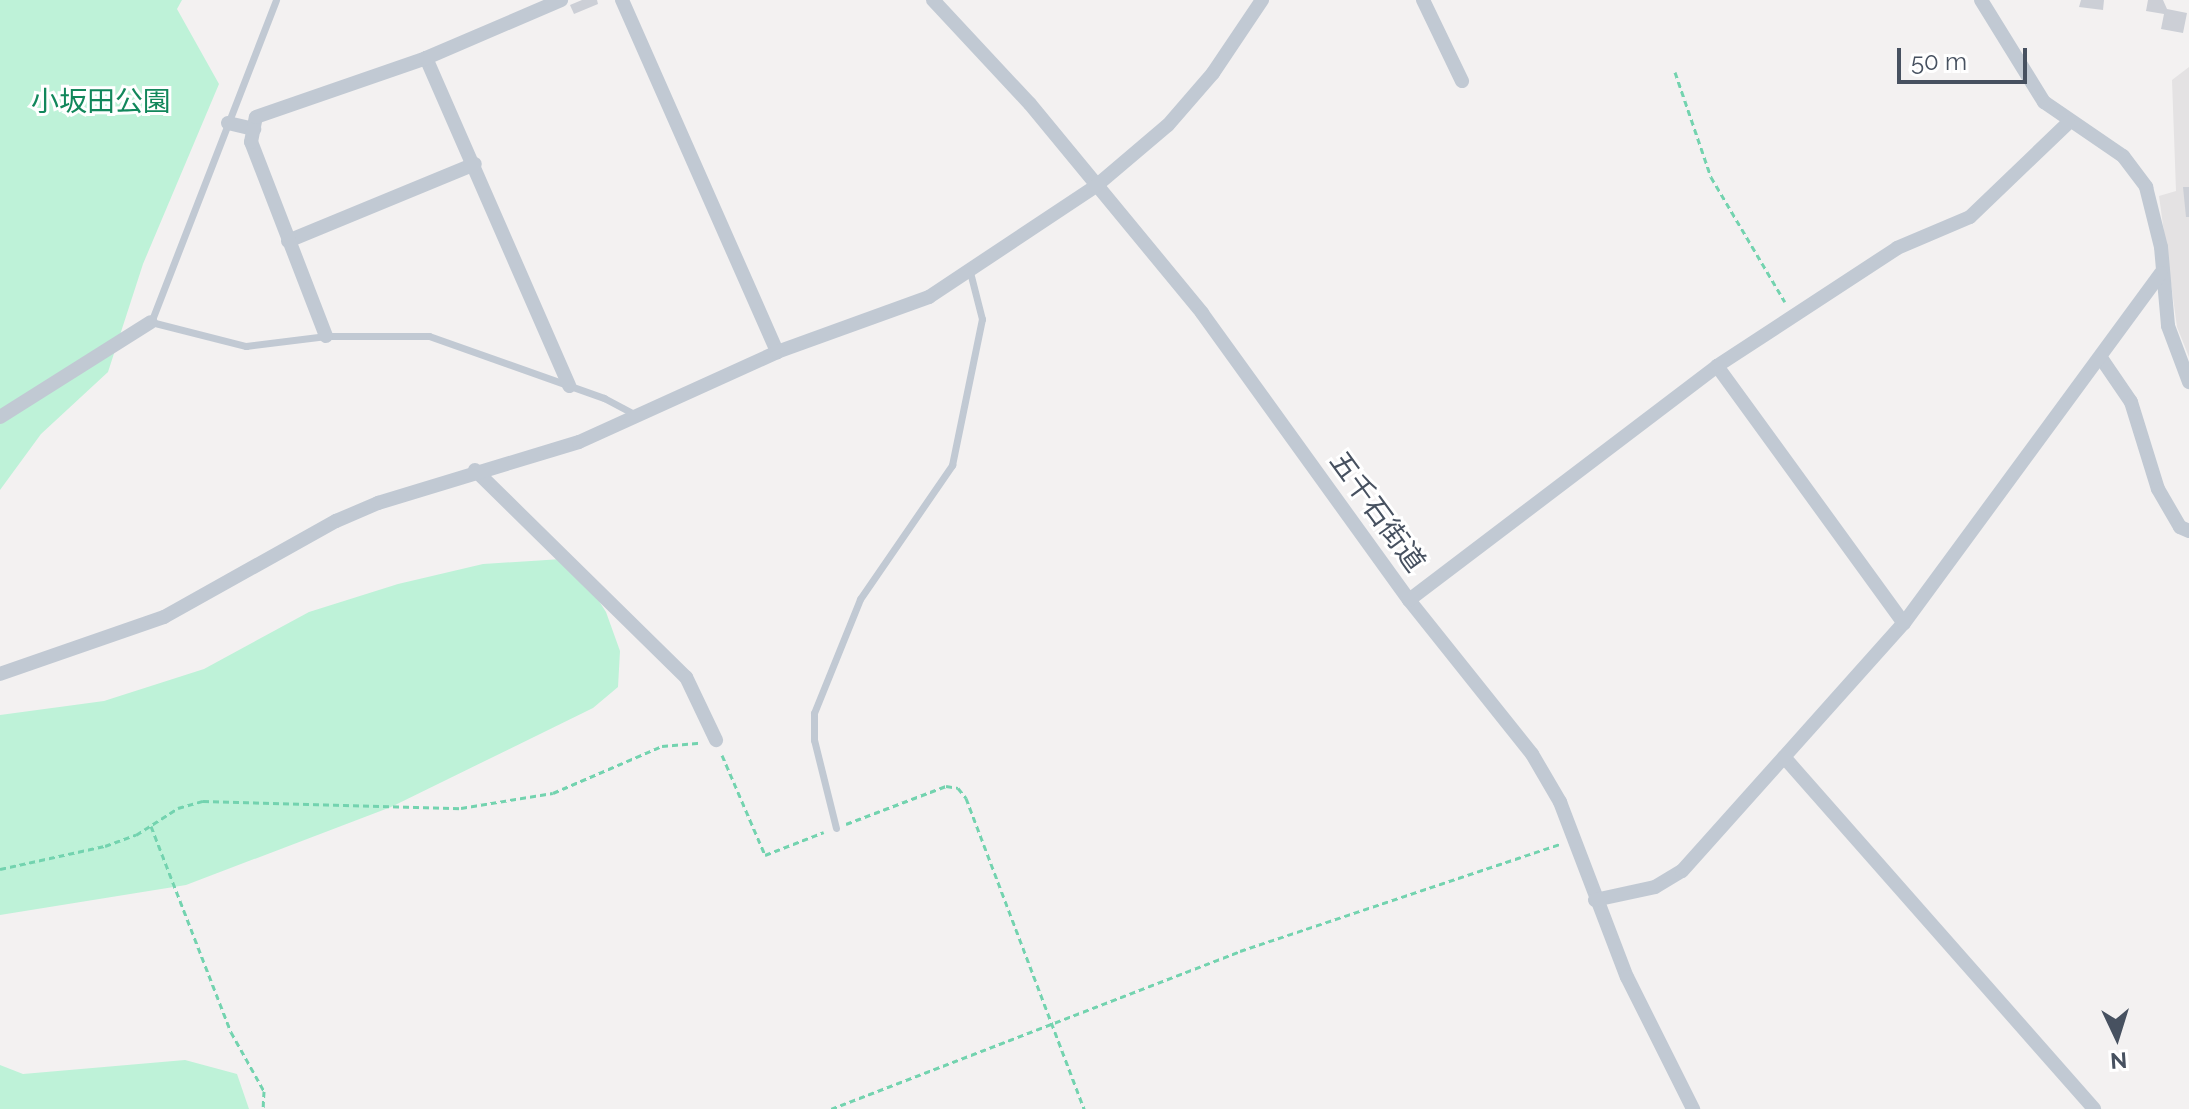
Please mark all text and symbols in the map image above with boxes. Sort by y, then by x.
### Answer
scale bar [1901,32,2031,82]
text: 50 m [1911,47,1967,76]
park label: 小坂田公園 [31,85,171,119]
street label: 五千石街道 [1322,445,1432,579]
north arrow [2077,997,2157,1077]
text: N [2109,1047,2128,1074]

